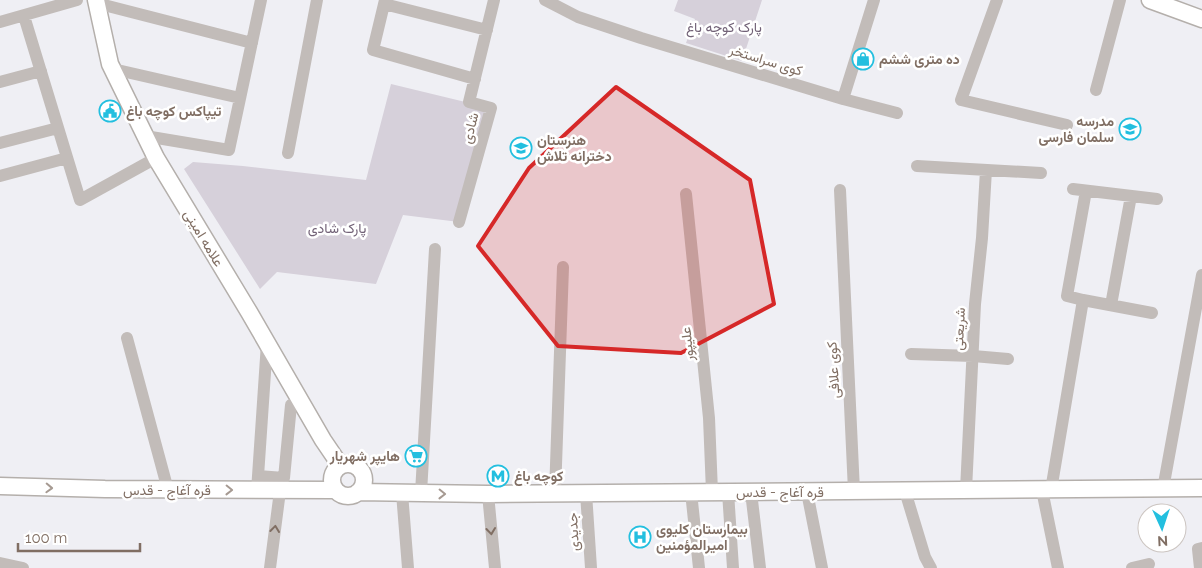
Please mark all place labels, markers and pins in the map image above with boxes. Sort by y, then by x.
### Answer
shop icon: ده متری ششم [851,47,875,71]
place label: ده متری ششم [879,51,960,68]
public building icon: تیپاکس کوچه باغ [98,99,122,123]
place label: تیپاکس کوچه باغ [126,103,222,121]
place label: مدرسه سلمان فارسی [1039,113,1114,146]
school or university icon: مدرسه سلمان فارسی [1118,117,1142,141]
place label: هنرستان دخترانه تلاش [537,132,612,165]
school or university icon: هنرستان دخترانه تلاش [509,136,533,160]
supermarket icon: هایپر شهریار [404,444,428,468]
place label: هایپر شهریار [329,448,400,466]
metro station icon: کوچه باغ [486,464,510,488]
place label: کوچه باغ [514,468,563,486]
place label: بیمارستان کلیوی امیرالمؤمنین [656,521,748,554]
hospital icon: بیمارستان کلیوی امیرالمؤمنین [628,525,652,549]

